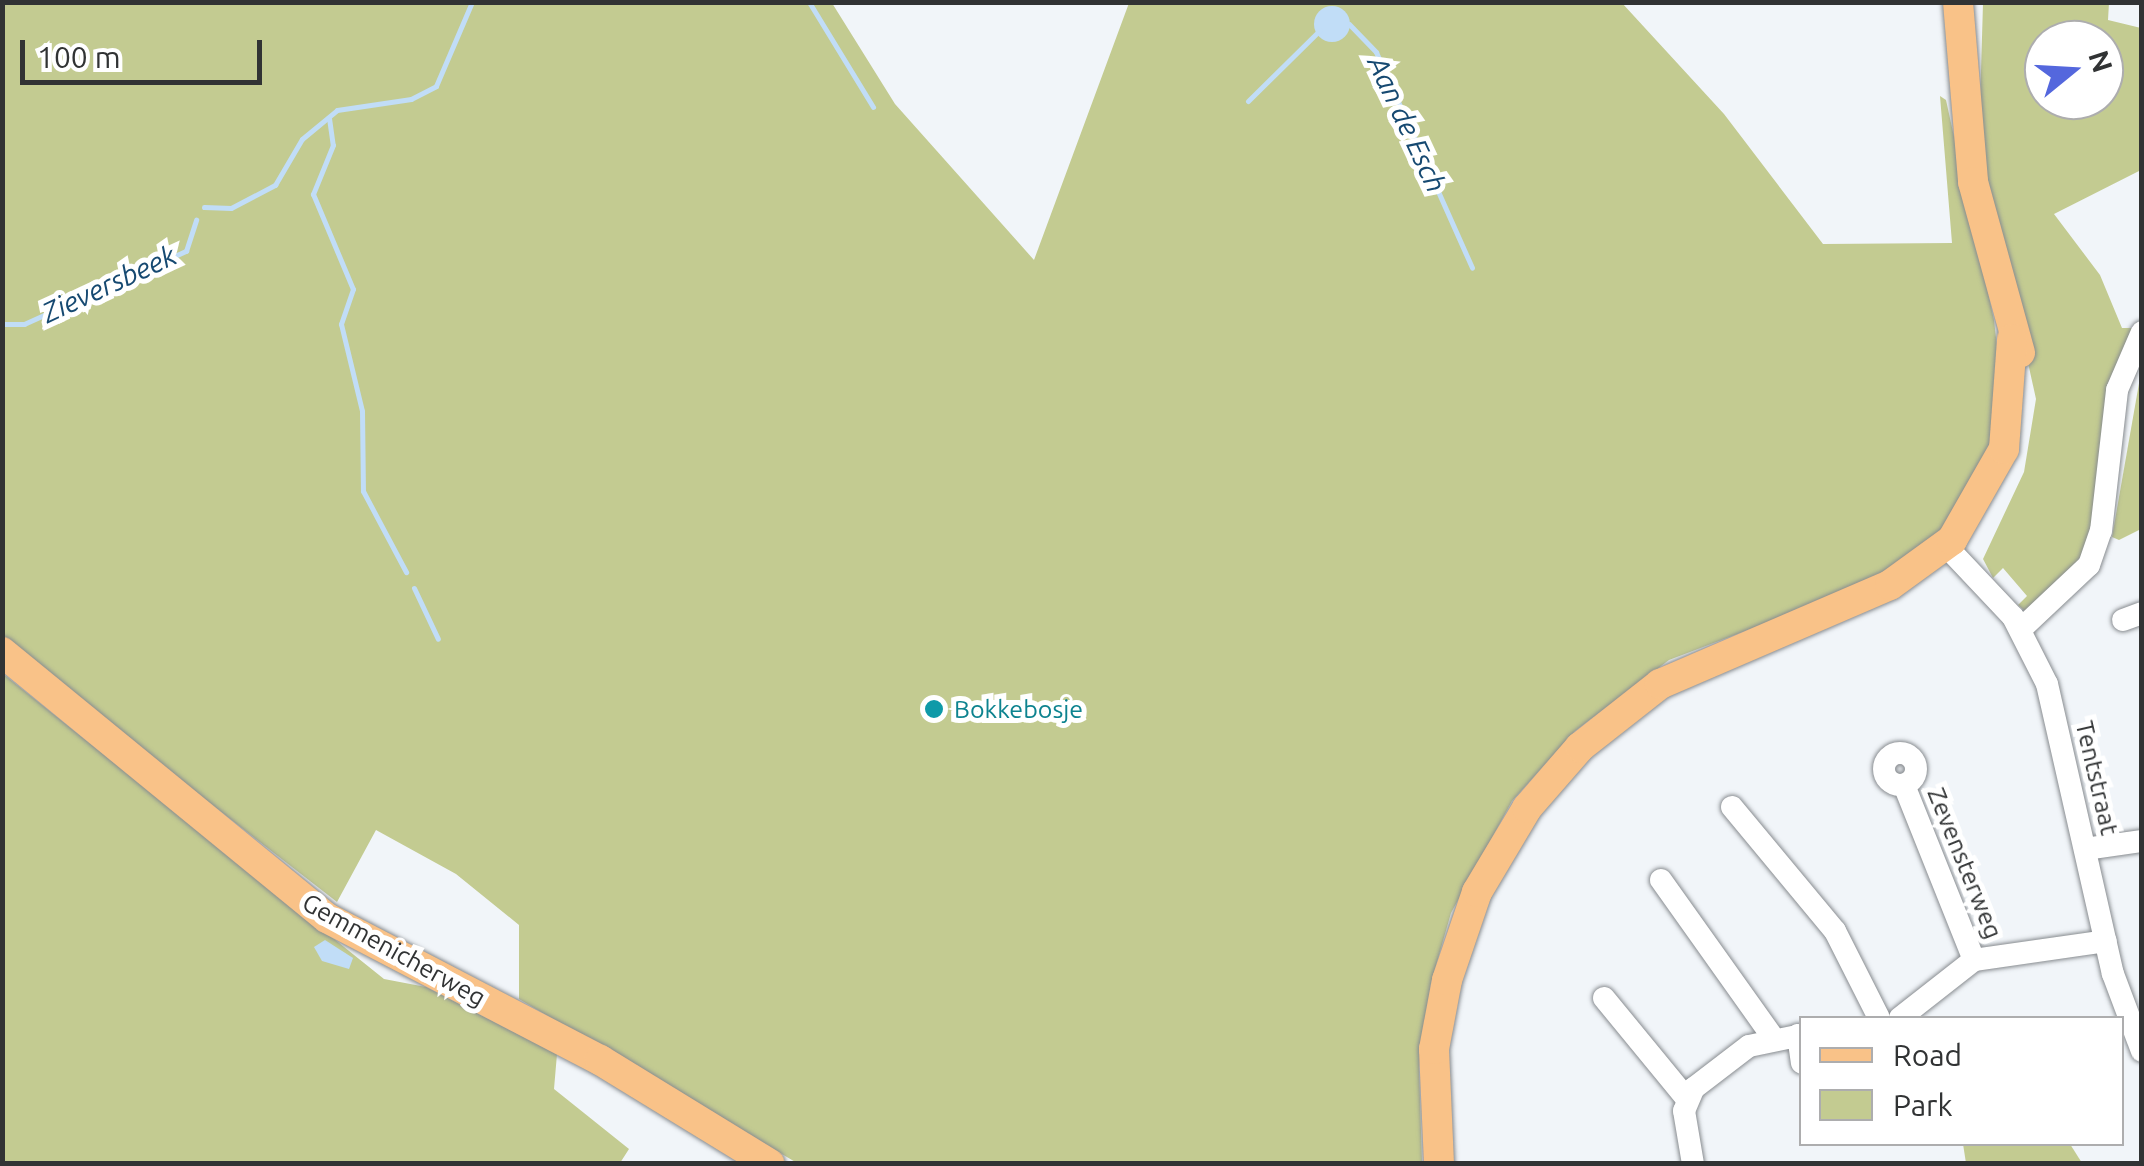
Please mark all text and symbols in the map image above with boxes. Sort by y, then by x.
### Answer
scale bar [25,20,268,82]
north arrow [2024,20,2124,120]
text: 100 m [37,40,121,74]
text: N [2083,46,2119,76]
water label: Aan de Esch [1361,50,1453,198]
water label: Zieversbeek [36,238,182,330]
place label: Bokkebosje [954,694,1083,724]
marker: Bokkebosje [923,698,945,720]
street label: Tentstraat [2069,718,2125,838]
street label: Zevensterweg [1921,783,2009,943]
street label: Gemmenicherweg [297,887,491,1013]
legend [1799,1016,2124,1146]
text: Road [1893,1038,1962,1072]
text: Park [1893,1088,1953,1122]

